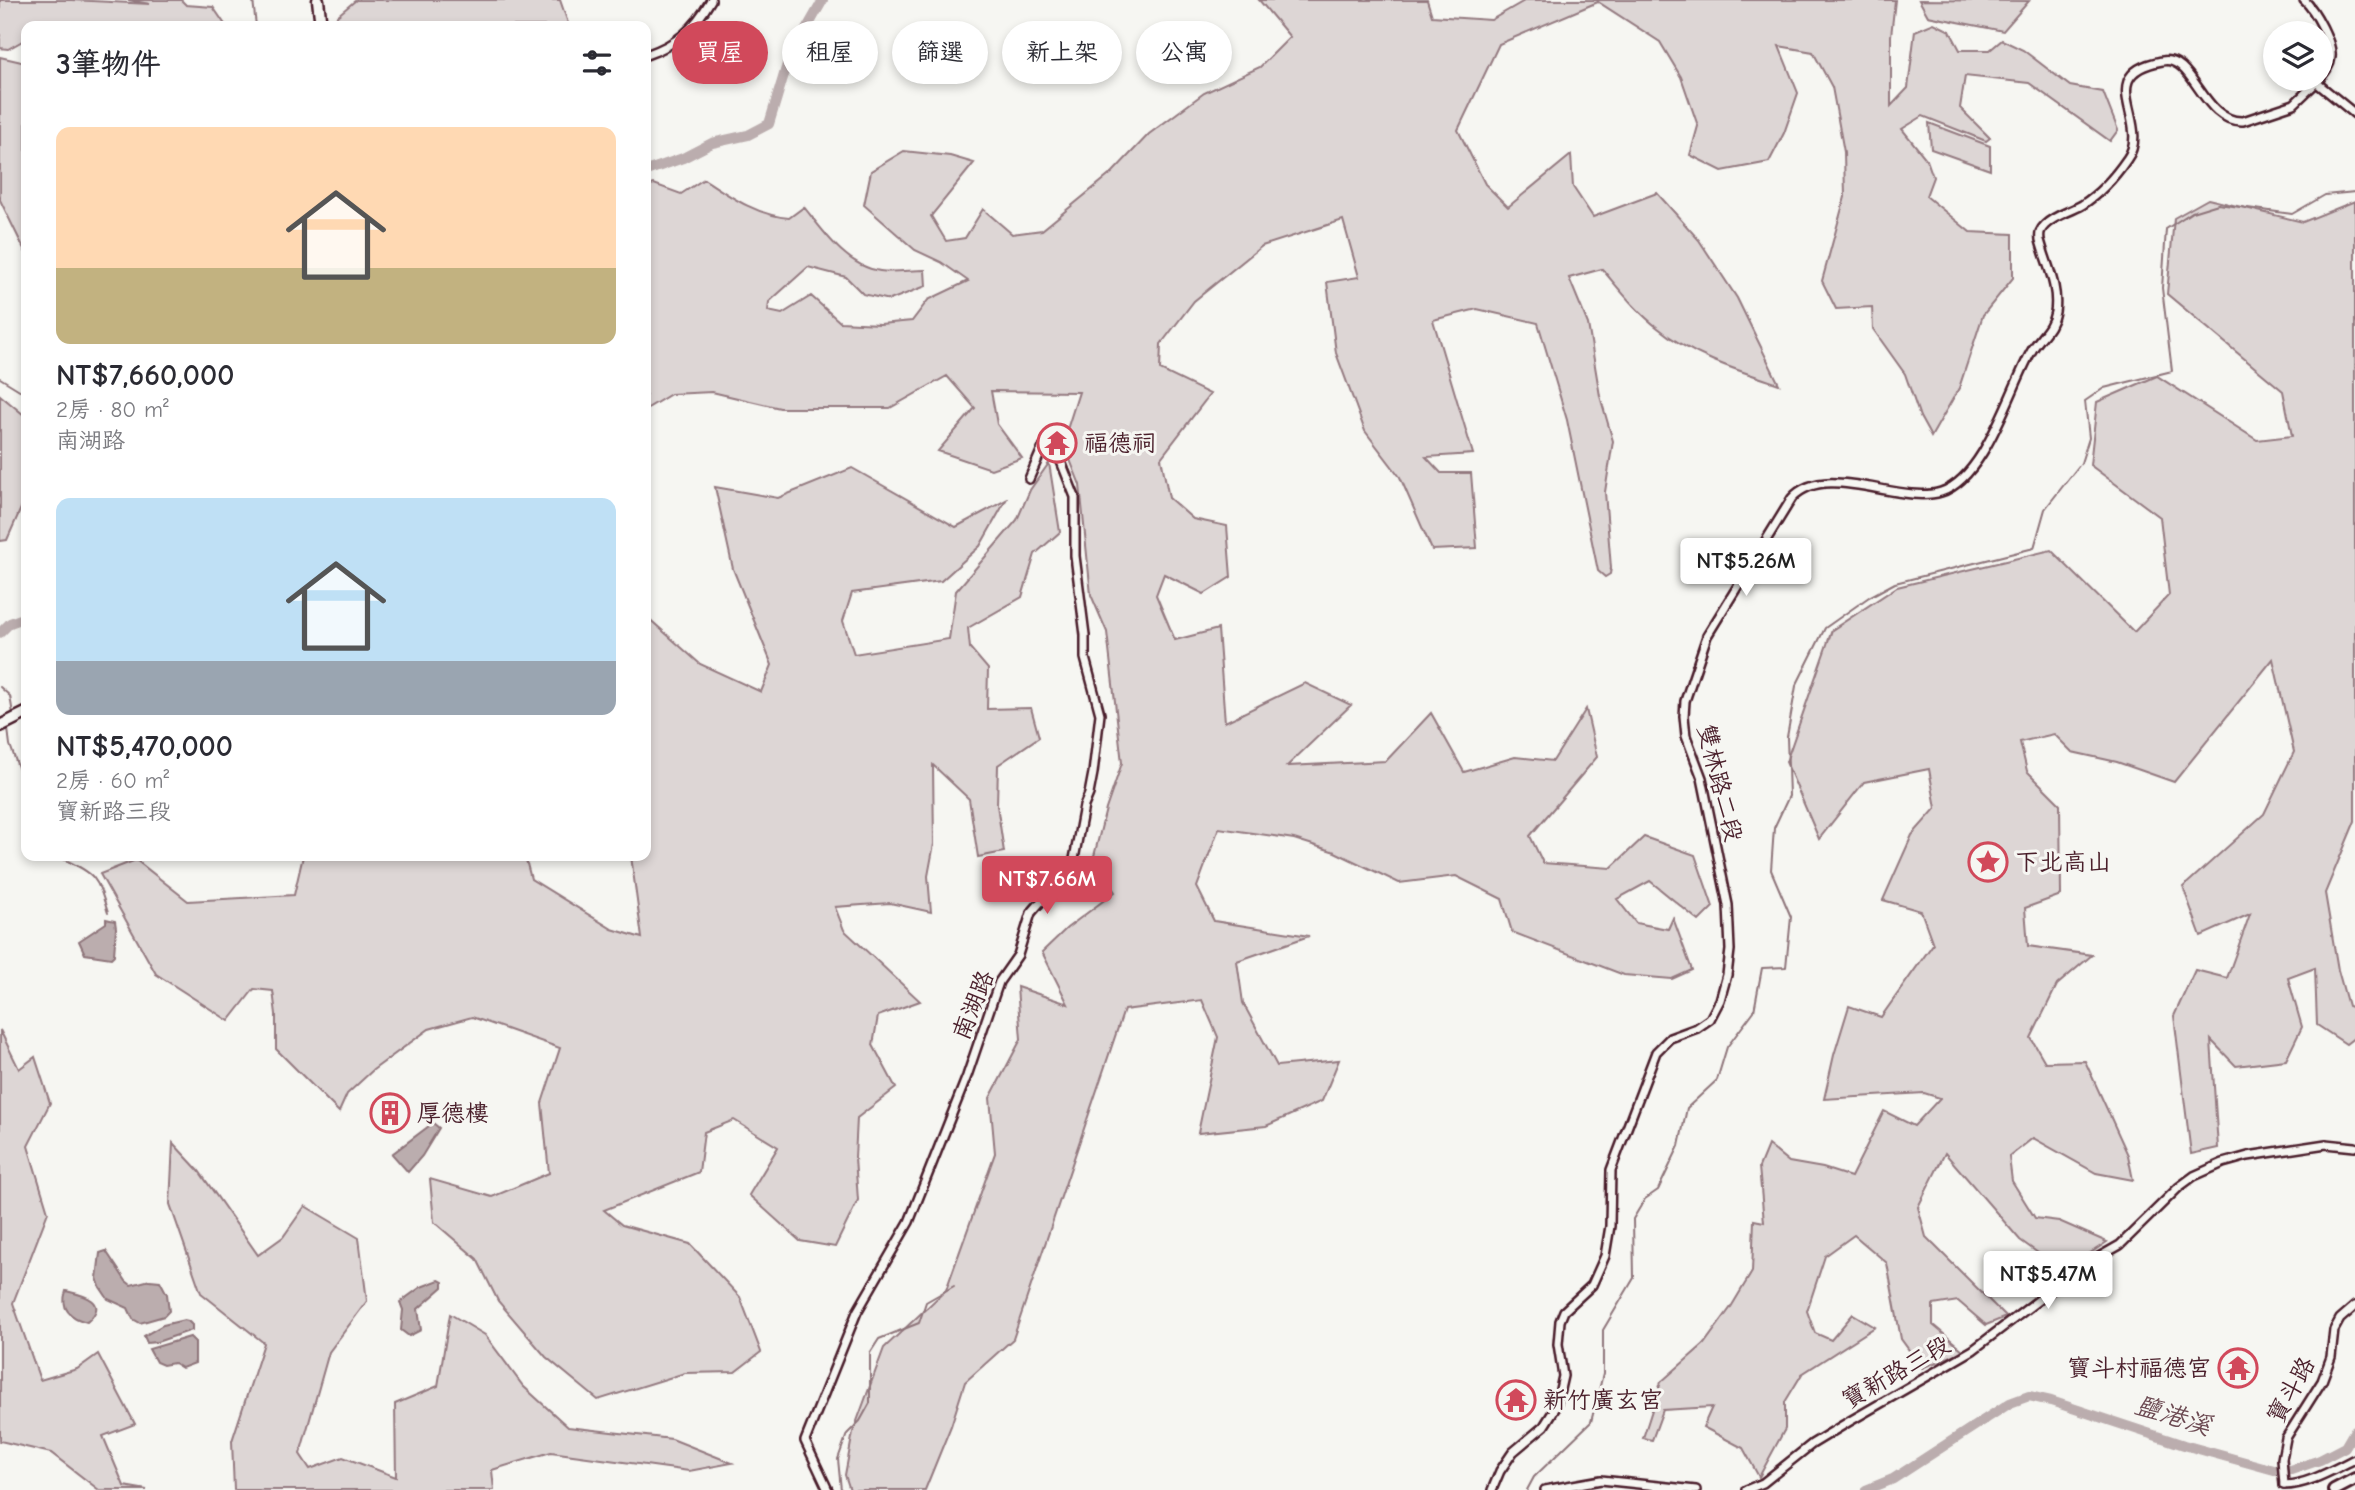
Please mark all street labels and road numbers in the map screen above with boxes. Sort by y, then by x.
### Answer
street label: 雙林路二段 [1692,721,1748,845]
street label: 南湖路 [947,966,999,1044]
street label: 寶新路三段 [1837,1330,1955,1414]
street label: 寶斗路 [2261,1352,2321,1428]

